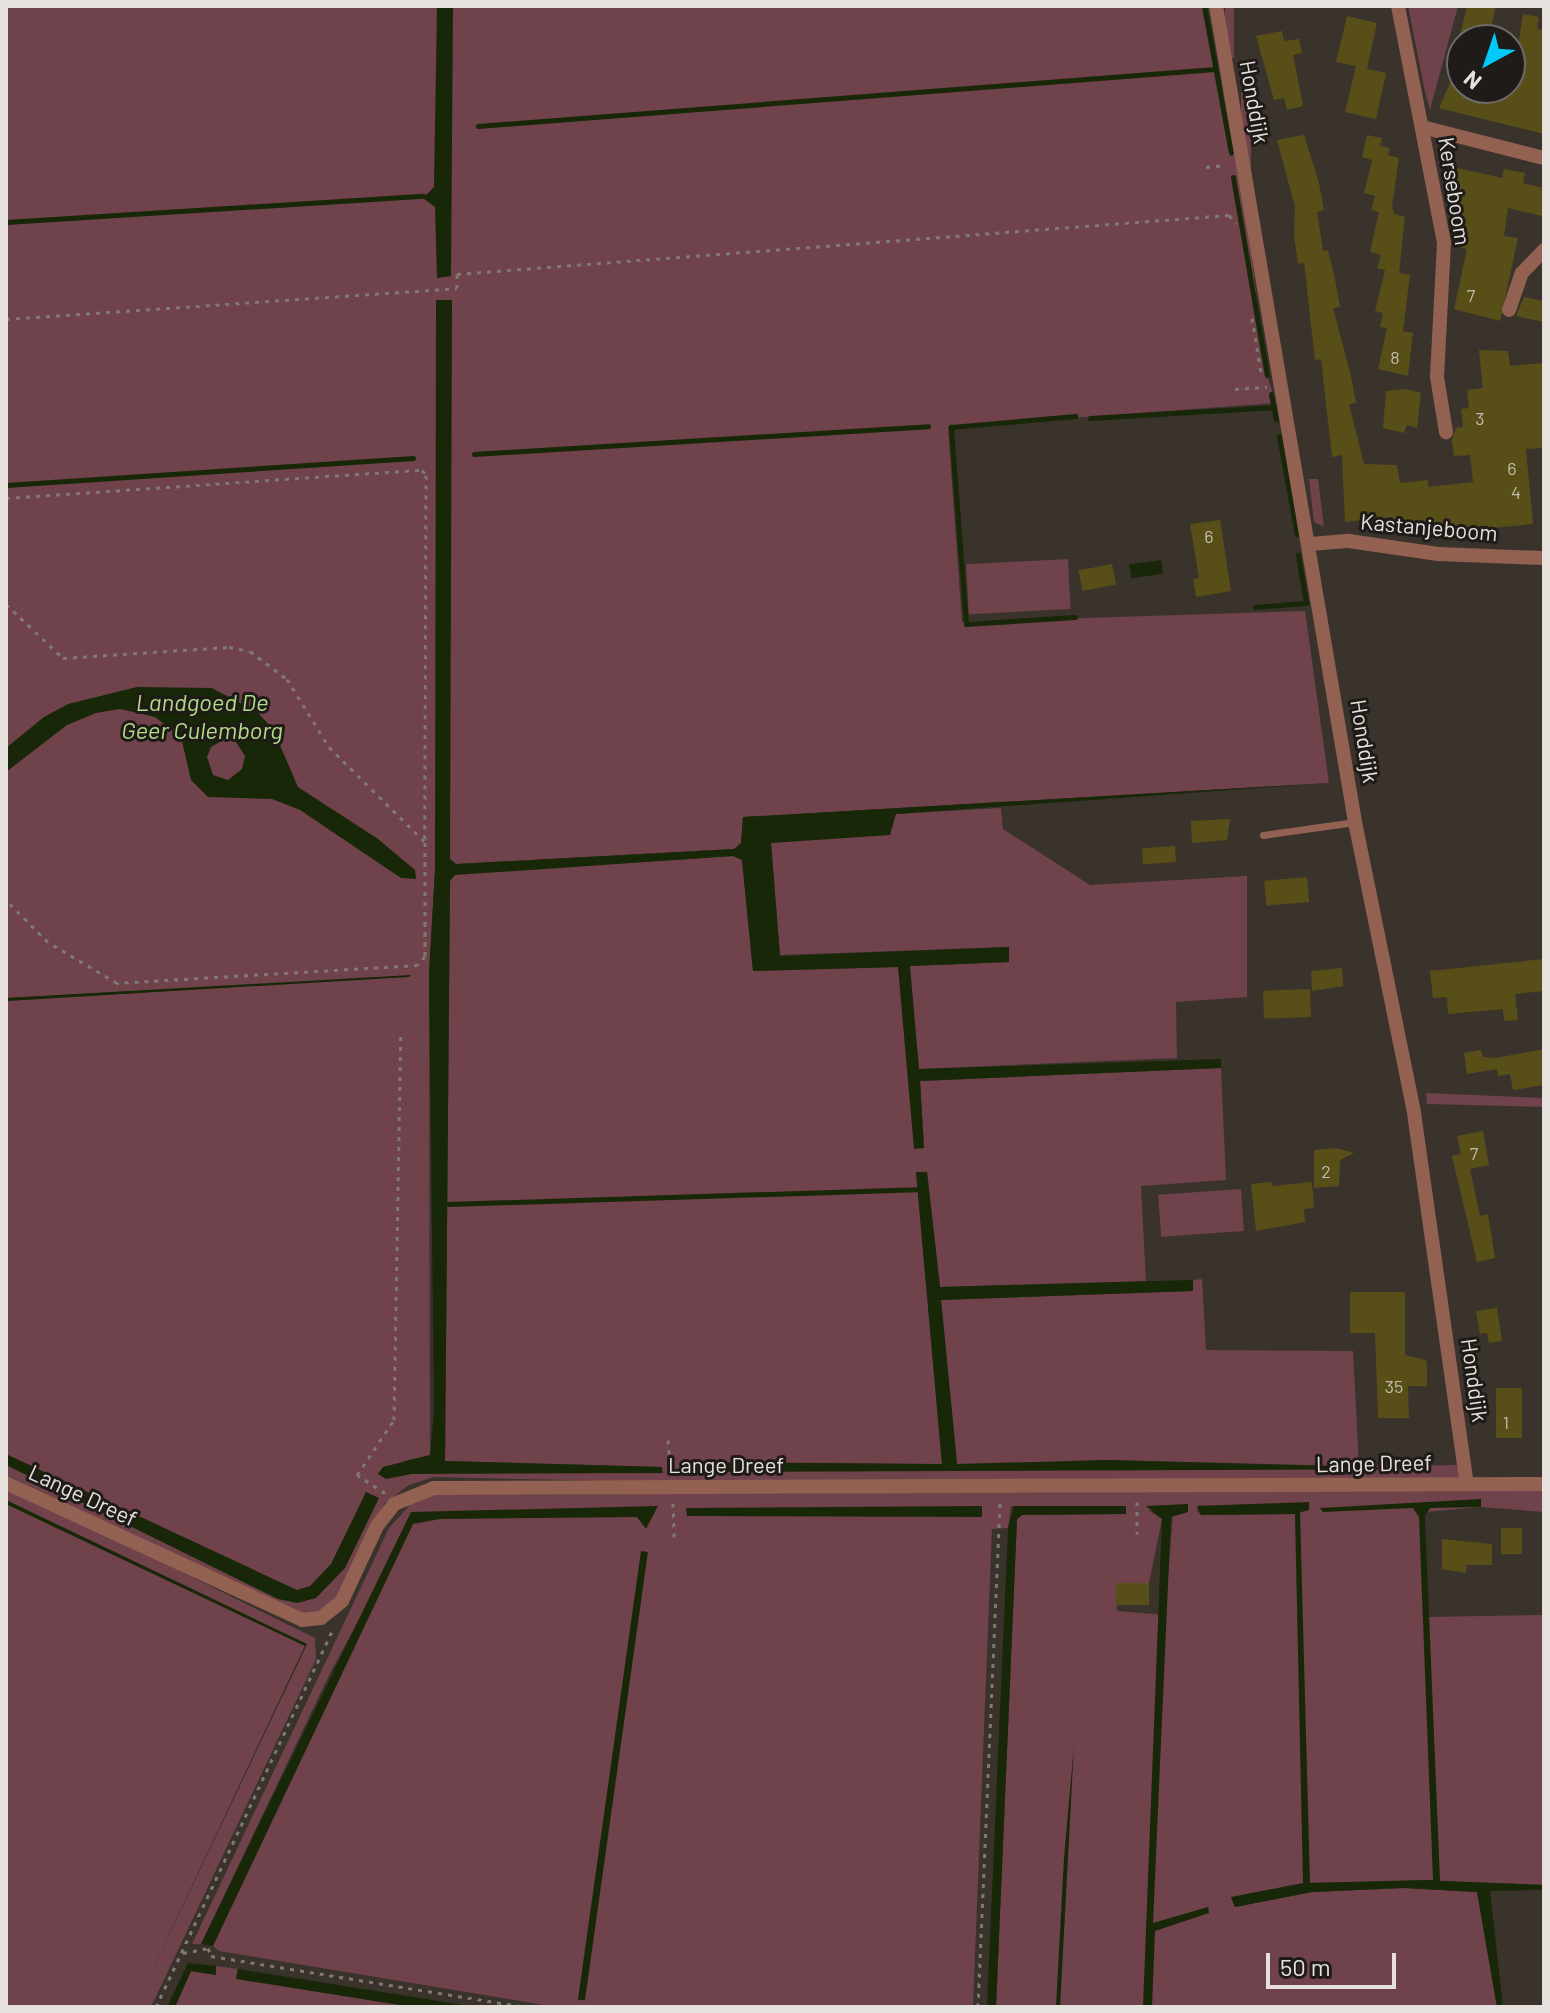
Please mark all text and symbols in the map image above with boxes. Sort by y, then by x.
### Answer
north arrow [1446,24,1526,104]
street label: Honddijk [1235,58,1275,146]
text: N [1458,66,1486,96]
street label: Kerseboom [1433,135,1477,247]
house number: 7 [1467,284,1475,306]
house number: 8 [1390,346,1400,368]
house number: 3 [1475,407,1485,429]
house number: 6 [1507,457,1517,479]
house number: 4 [1511,481,1521,503]
street label: Kastanjeboom [1359,508,1499,546]
house number: 6 [1204,525,1214,547]
water label: Landgoed De Geer Culemborg [121,688,283,744]
street label: Honddijk [1345,697,1385,785]
house number: 7 [1470,1142,1478,1164]
house number: 2 [1321,1160,1331,1182]
street label: Honddijk [1456,1337,1494,1423]
house number: 35 [1385,1375,1403,1397]
house number: 1 [1503,1411,1509,1433]
street label: Lange Dreef [1316,1449,1432,1477]
street label: Lange Dreef [668,1452,784,1478]
street label: Lange Dreef [25,1459,141,1531]
scale bar [1270,1937,1400,1987]
text: 50 m [1280,1952,1331,1981]

